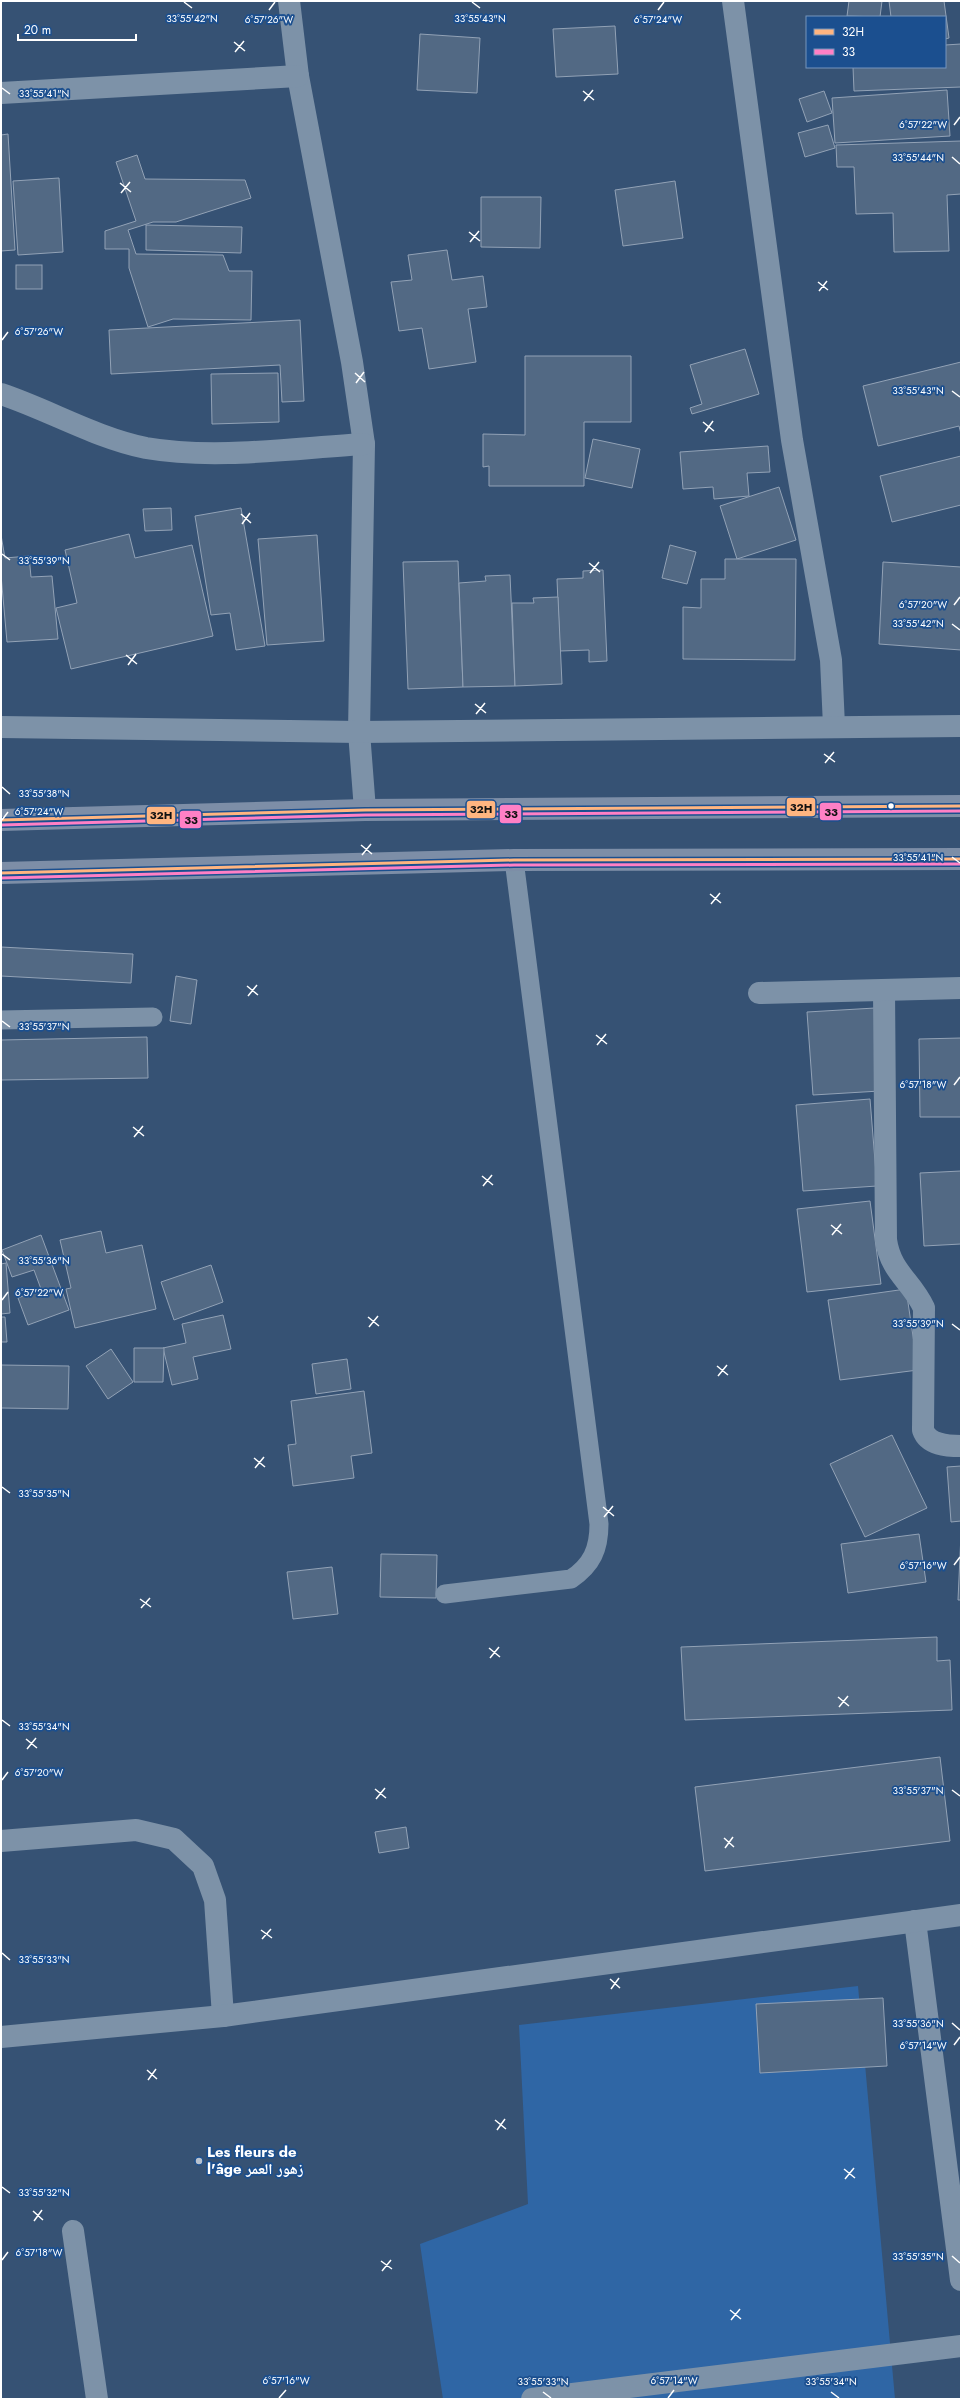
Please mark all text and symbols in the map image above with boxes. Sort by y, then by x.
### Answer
text: 33°55'42"N [166,11,218,26]
text: 33°55'43"N [454,11,506,26]
text: 6°57'26"W [245,12,293,27]
text: 6°57'24"W [634,12,682,27]
scale bar [18,16,136,42]
legend [806,16,946,68]
text: 20 m [24,21,51,39]
text: 32H [842,23,864,41]
text: 33 [842,43,856,61]
text: 33°55'41"N [19,86,69,101]
text: 6°57'22"W [899,117,947,132]
text: 33°55'44"N [892,150,944,165]
text: 6°57'26"W [15,324,63,339]
text: 33°55'43"N [892,383,944,398]
text: 33°55'39"N [18,553,70,568]
text: 6°57'20"W [899,597,947,612]
text: 33°55'42"N [892,616,944,631]
text: 33°55'38"N [18,786,70,801]
line badge: 32H [786,797,816,817]
text: 32H [790,799,812,815]
line badge: 32H [466,800,496,819]
text: 32H [470,801,492,817]
unlabelled marker [886,801,896,811]
line badge: 33 [819,802,842,821]
text: 6°57'24"W [15,804,63,819]
line badge: 33 [499,804,522,824]
text: 33 [824,804,838,820]
line badge: 32H [146,806,176,825]
text: 33 [504,806,518,822]
text: 32H [150,807,172,823]
line badge: 33 [179,810,202,829]
text: 33 [184,812,198,828]
text: 33°55'41"N [893,850,943,865]
text: 33°55'37"N [19,1019,69,1034]
text: 6°57'18"W [900,1077,946,1092]
text: 33°55'36"N [18,1253,70,1268]
text: 6°57'22"W [15,1285,63,1300]
text: 33°55'39"N [892,1316,944,1331]
text: 33°55'35"N [18,1486,70,1501]
text: 6°57'16"W [899,1558,947,1573]
text: 33°55'34"N [18,1719,70,1734]
text: 6°57'20"W [15,1765,63,1780]
text: 33°55'37"N [893,1783,943,1798]
text: 33°55'33"N [18,1952,70,1967]
text: 33°55'36"N [892,2016,944,2031]
text: 6°57'14"W [899,2038,947,2053]
place label: Les fleurs de l'âge زهور العمر [207,2141,304,2180]
marker: Les fleurs de l'âge زهور العمر [194,2156,204,2166]
text: 33°55'32"N [18,2185,70,2200]
text: 6°57'18"W [16,2245,62,2260]
text: 33°55'35"N [892,2249,944,2264]
text: 6°57'16"W [262,2373,310,2388]
text: 6°57'14"W [650,2373,698,2388]
text: 33°55'33"N [517,2374,569,2389]
text: 33°55'34"N [805,2374,857,2389]

